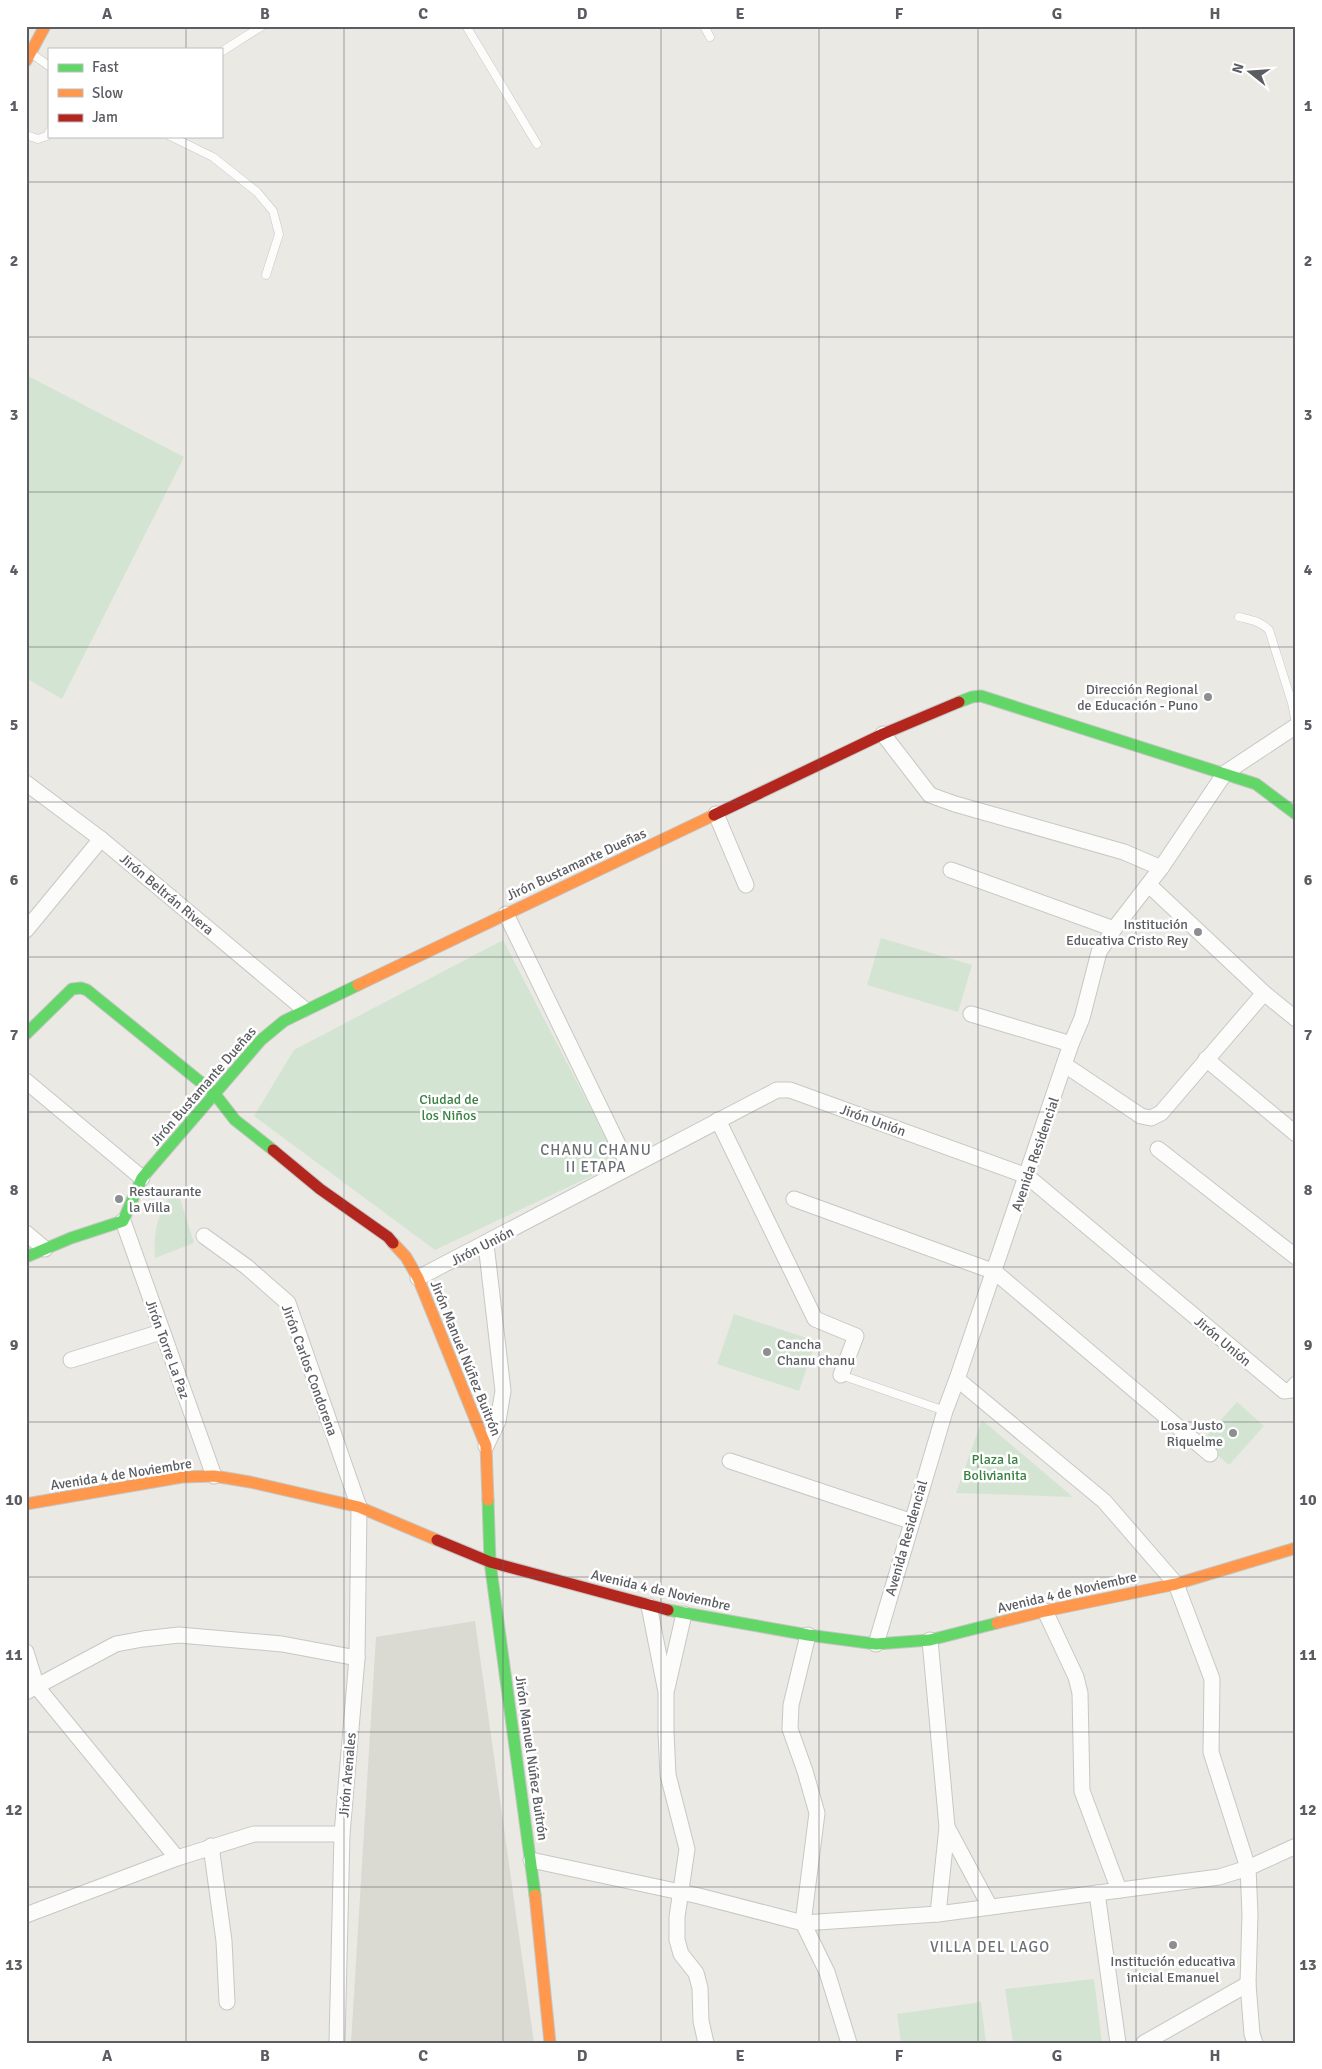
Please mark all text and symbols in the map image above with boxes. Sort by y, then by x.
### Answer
text: A [102,4,113,24]
text: B [260,4,270,24]
text: C [418,4,428,24]
text: D [577,4,588,24]
text: E [735,4,745,24]
text: F [895,4,904,24]
text: G [1052,4,1062,24]
text: H [1210,4,1220,24]
legend [48,48,222,138]
north arrow [1224,48,1274,98]
text: Fast [92,58,119,76]
text: N [1228,61,1248,75]
text: Slow [92,84,123,102]
text: 1 [10,96,19,116]
text: 1 [1304,96,1313,116]
text: Jam [92,108,118,126]
text: 2 [10,251,18,271]
text: 2 [1304,251,1312,271]
text: 3 [10,405,18,425]
text: 3 [1304,405,1312,425]
text: 4 [10,560,19,580]
text: 4 [1304,560,1313,580]
place label: Dirección Regional de Educación - Puno [1077,681,1198,714]
marker: Dirección Regional de Educación - Puno [1202,691,1214,703]
text: 5 [10,715,18,735]
text: 5 [1304,715,1312,735]
street label: Jirón Bustamante Dueñas [503,825,649,904]
street label: Jirón Beltrán Rivera [116,850,217,939]
text: 6 [10,870,19,890]
text: 6 [1304,870,1313,890]
place label: Institución Educativa Cristo Rey [1066,916,1188,949]
marker: Institución Educativa Cristo Rey [1192,926,1204,938]
street label: Jirón Bustamante Dueñas [147,1023,260,1149]
text: 7 [10,1025,19,1045]
text: 7 [1304,1025,1313,1045]
park label: Ciudad de los Niños [419,1091,479,1124]
street label: Avenida Residencial [1008,1095,1063,1213]
street label: Jirón Unión [838,1101,908,1140]
district label: CHANU CHANU II ETAPA [540,1141,652,1176]
text: 8 [10,1180,19,1200]
text: 8 [1304,1180,1313,1200]
place label: Restaurante la Villa [129,1183,202,1216]
marker: Restaurante la Villa [113,1193,125,1205]
street label: Jirón Unión [448,1223,517,1270]
street label: Jirón Manuel Núñez Buitrón [426,1278,505,1439]
street label: Jirón Torre La Paz [142,1297,193,1401]
street label: Jirón Carlos Condorena [278,1302,341,1438]
street label: Jirón Unión [1191,1313,1254,1370]
text: 9 [10,1335,19,1355]
text: 9 [1304,1335,1313,1355]
place label: Cancha Chanu chanu [777,1336,855,1369]
marker: Cancha Chanu chanu [761,1346,773,1358]
place label: Losa Justo Riquelme [1160,1417,1223,1450]
marker: Losa Justo Riquelme [1227,1427,1239,1439]
park label: Plaza la Bolivianita [963,1451,1027,1484]
street label: Avenida 4 de Noviembre [49,1455,193,1494]
street label: Avenida Residencial [882,1478,931,1598]
text: 10 [5,1490,23,1510]
text: 10 [1299,1490,1317,1510]
street label: Avenida 4 de Noviembre [589,1566,732,1615]
street label: Avenida 4 de Noviembre [996,1568,1139,1617]
text: 11 [5,1645,23,1665]
text: 11 [1299,1645,1317,1665]
street label: Jirón Manuel Núñez Buitrón [512,1674,552,1842]
street label: Jirón Arenales [335,1732,360,1818]
text: 12 [5,1800,23,1820]
text: 12 [1299,1800,1317,1820]
district label: VILLA DEL LAGO [930,1938,1050,1956]
marker: Institución educativa inicial Emanuel [1167,1939,1179,1951]
place label: Institución educativa inicial Emanuel [1110,1953,1236,1986]
text: 13 [5,1955,23,1975]
text: 13 [1299,1955,1317,1975]
text: A [102,2046,113,2066]
text: B [260,2046,270,2066]
text: C [418,2046,428,2066]
text: D [577,2046,588,2066]
text: E [735,2046,745,2066]
text: F [895,2046,904,2066]
text: G [1052,2046,1062,2066]
text: H [1210,2046,1220,2066]

